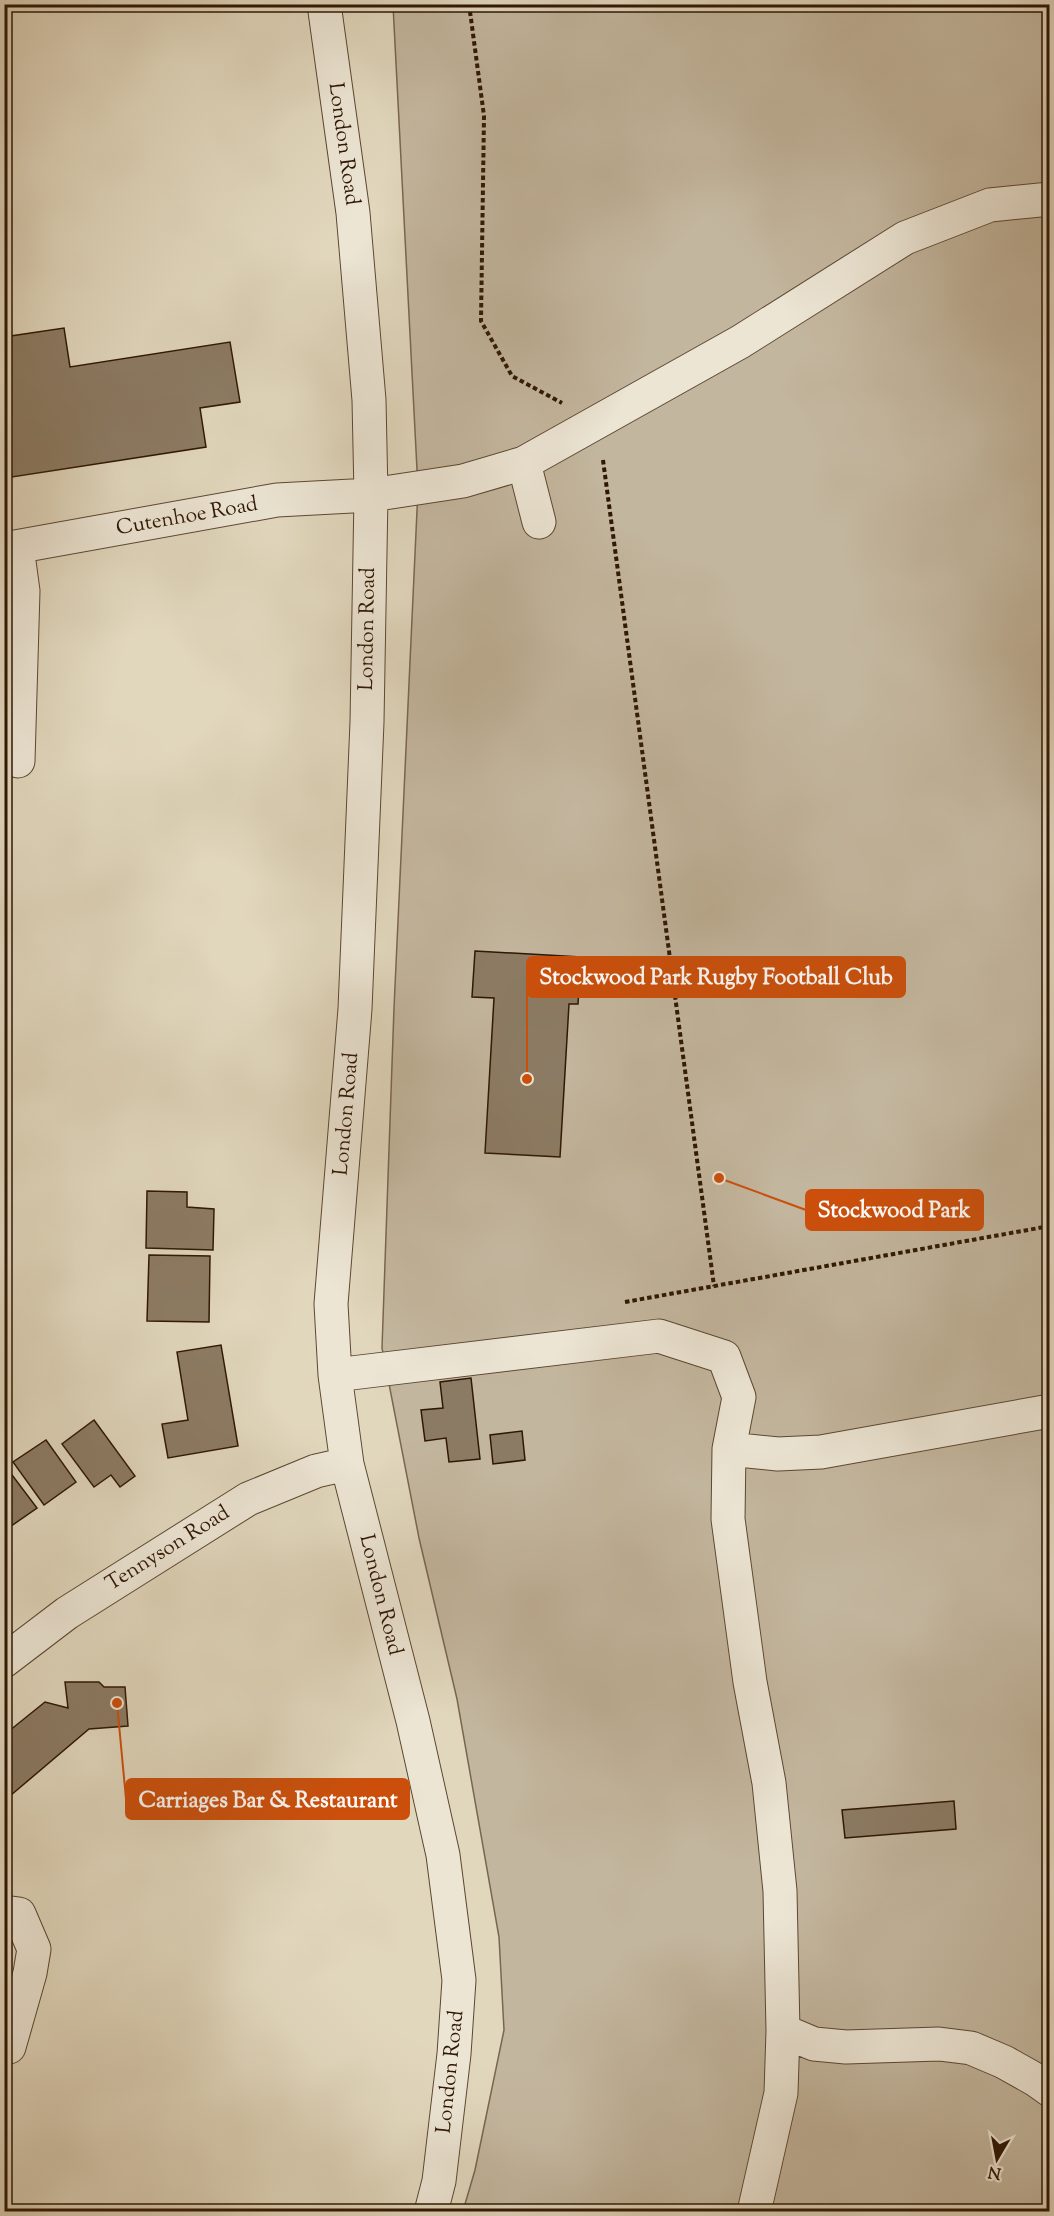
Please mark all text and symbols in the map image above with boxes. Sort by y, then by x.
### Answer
street label: London Road [320,81,366,207]
street label: Cutenhoe Road [114,490,260,544]
street label: London Road [352,567,384,691]
callout: Stockwood Park Rugby Football Club [527,957,905,997]
text: Stockwood Park Rugby Football Club [539,963,893,995]
street label: London Road [327,1051,367,1177]
callout: Stockwood Park [806,1190,983,1230]
text: Stockwood Park [817,1196,971,1228]
street label: Tennyson Road [100,1499,236,1599]
street label: London Road [350,1531,410,1659]
callout: Carriages Bar & Restaurant [126,1779,409,1819]
text: Carriages Bar & Restaurant [139,1786,398,1818]
street label: London Road [430,2009,472,2135]
north arrow [967,2129,1027,2189]
text: N [986,2159,1003,2184]

